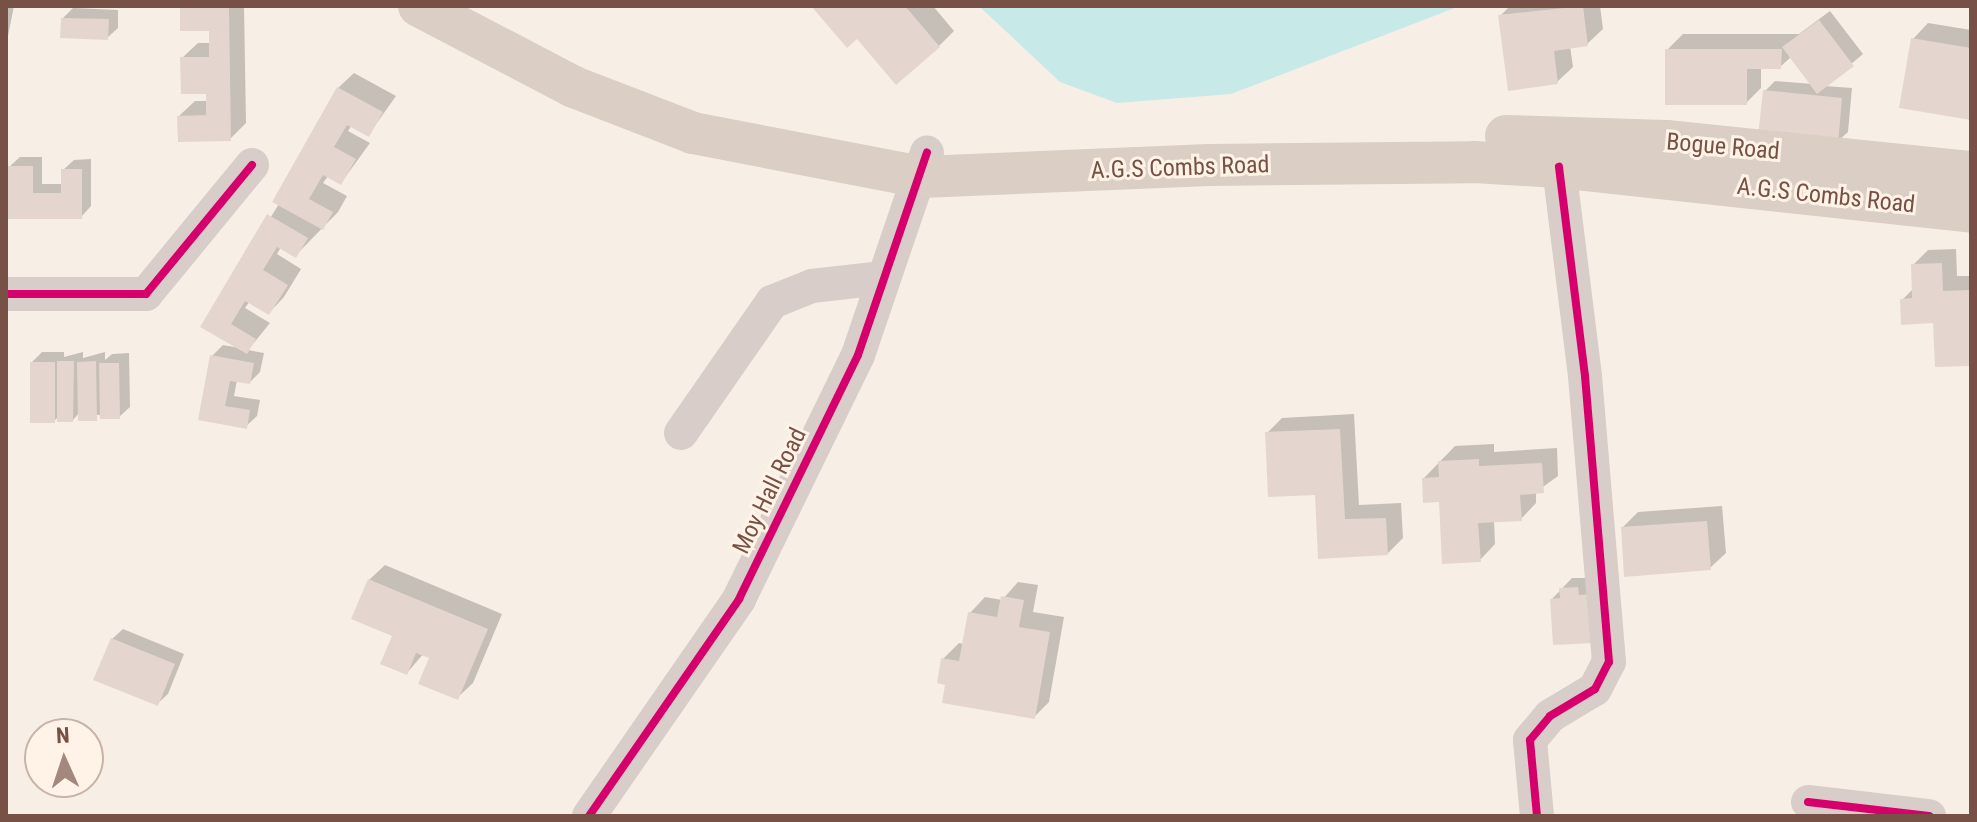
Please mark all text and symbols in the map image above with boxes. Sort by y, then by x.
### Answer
street label: Bogue Road [1665,128,1781,166]
street label: A.G.S Combs Road [1090,150,1270,186]
street label: A.G.S Combs Road [1736,172,1916,220]
street label: Moy Hall Road [727,423,813,559]
north arrow [24,718,104,798]
text: N [55,723,70,748]

